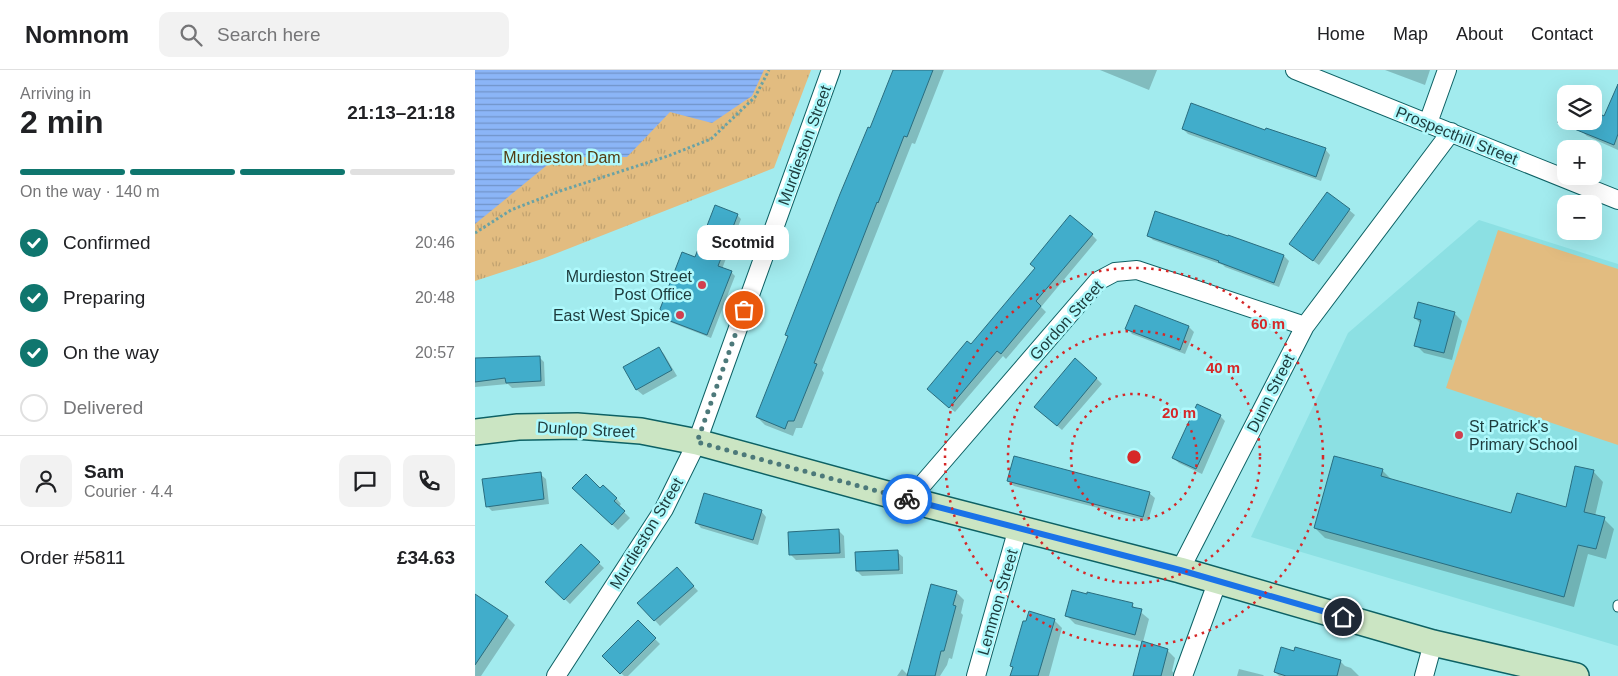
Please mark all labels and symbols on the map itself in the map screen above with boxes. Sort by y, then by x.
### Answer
street label: Murdieston Street [775,82,834,207]
street label: Prospecthill Street [1393,103,1521,168]
park label: Murdieston Dam [503,149,621,166]
callout: Scotmid [698,225,790,260]
place label: Murdieston Street Post Office [566,268,693,303]
street label: Gordon Street [1026,277,1107,363]
marker: Murdieston Street Post Office [696,279,708,291]
pin [723,289,765,331]
place label: East West Spice [553,307,670,324]
marker: East West Spice [674,309,686,321]
text: 60 m [1251,315,1285,332]
street label: Dunn Street [1243,351,1298,435]
text: 40 m [1206,359,1240,376]
text: 20 m [1162,404,1196,421]
street label: Dunlop Street [537,418,636,441]
place label: St Patrick's Primary School [1469,418,1577,453]
marker: St Patrick's Primary School [1453,429,1465,441]
centre of rings [1125,448,1143,466]
street label: Murdieston Street [607,474,687,592]
courier [882,474,932,524]
street label: Lemmon Street [974,547,1021,657]
pin [1322,596,1364,638]

